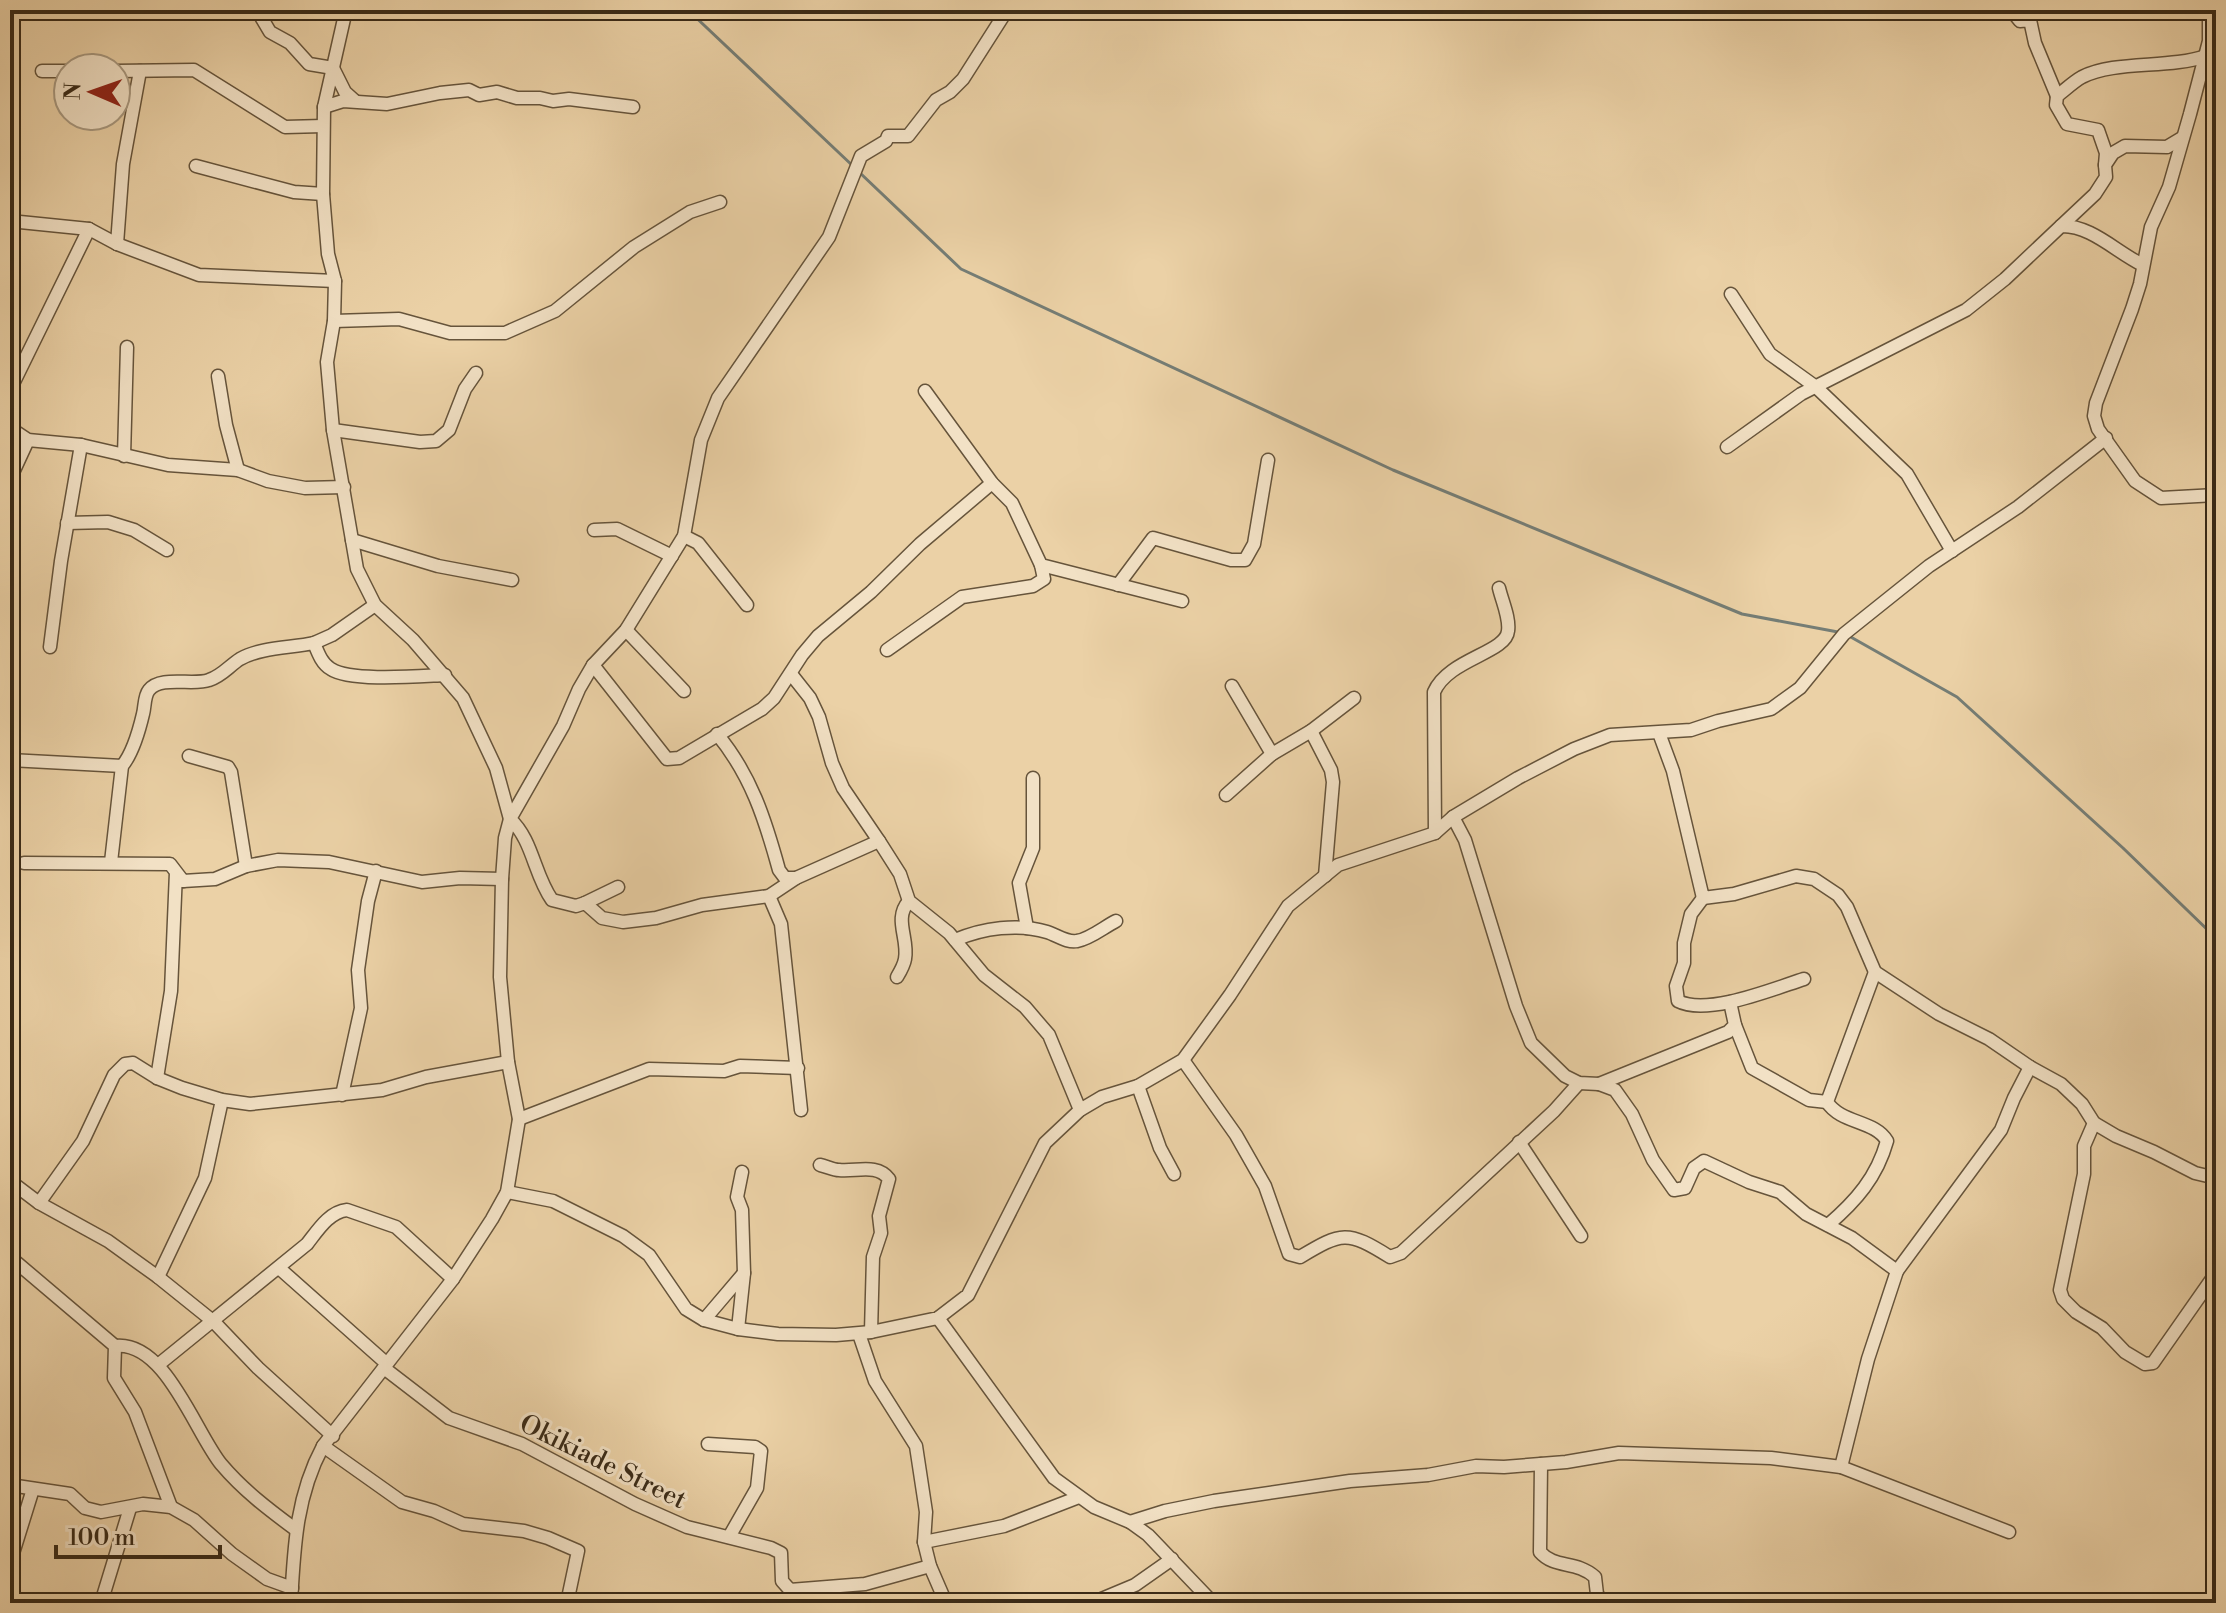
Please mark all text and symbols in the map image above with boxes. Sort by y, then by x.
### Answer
north arrow [52,52,132,132]
text: N [60,82,87,101]
street label: Okikiade Street [514,1408,692,1516]
scale bar [56,1509,220,1559]
text: 100 m [68,1523,135,1553]

